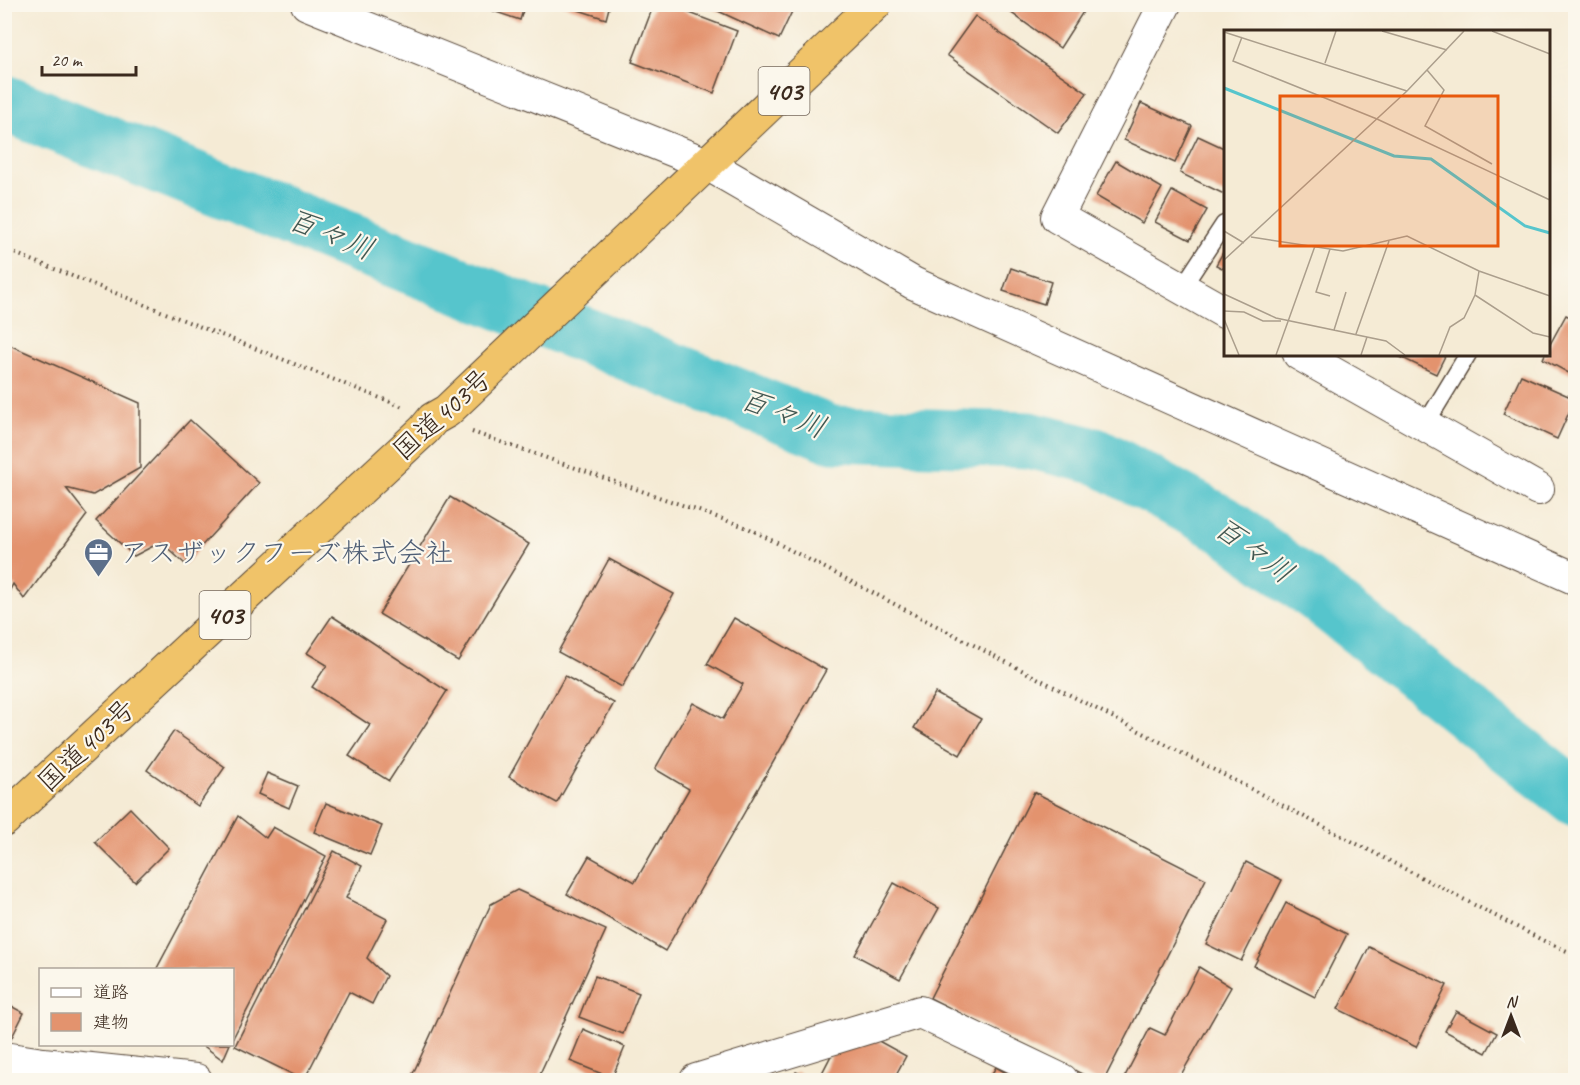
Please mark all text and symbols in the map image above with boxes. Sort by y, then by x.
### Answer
inset map [1224,30,1550,356]
scale bar [42,39,136,77]
text: 20 m [51,49,84,71]
road number: 403 [758,67,810,115]
water label: 百々川 [282,200,380,268]
street label: 国道403号 [385,360,499,468]
water label: 百々川 [734,379,832,447]
water label: 百々川 [1206,508,1302,592]
place label: アスザックフーズ株式会社 [120,535,453,570]
office icon: アスザックフーズ株式会社 [83,536,115,578]
road number: 403 [200,591,250,639]
street label: 国道403号 [30,691,142,799]
legend [39,968,234,1046]
text: 道路 [93,981,129,1003]
north arrow [1481,986,1541,1046]
text: N [1506,992,1519,1012]
text: 建物 [93,1011,129,1033]

